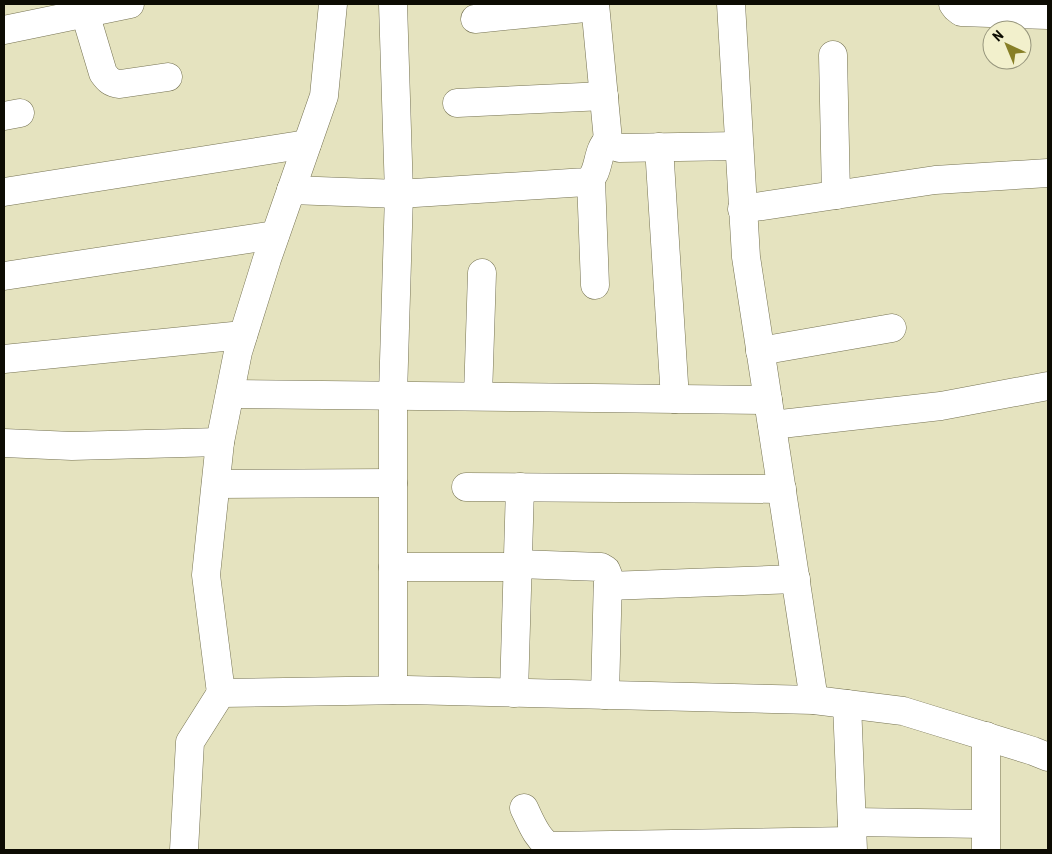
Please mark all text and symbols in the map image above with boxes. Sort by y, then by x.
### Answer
north arrow [982,20,1032,70]
text: N [989,27,1007,44]

